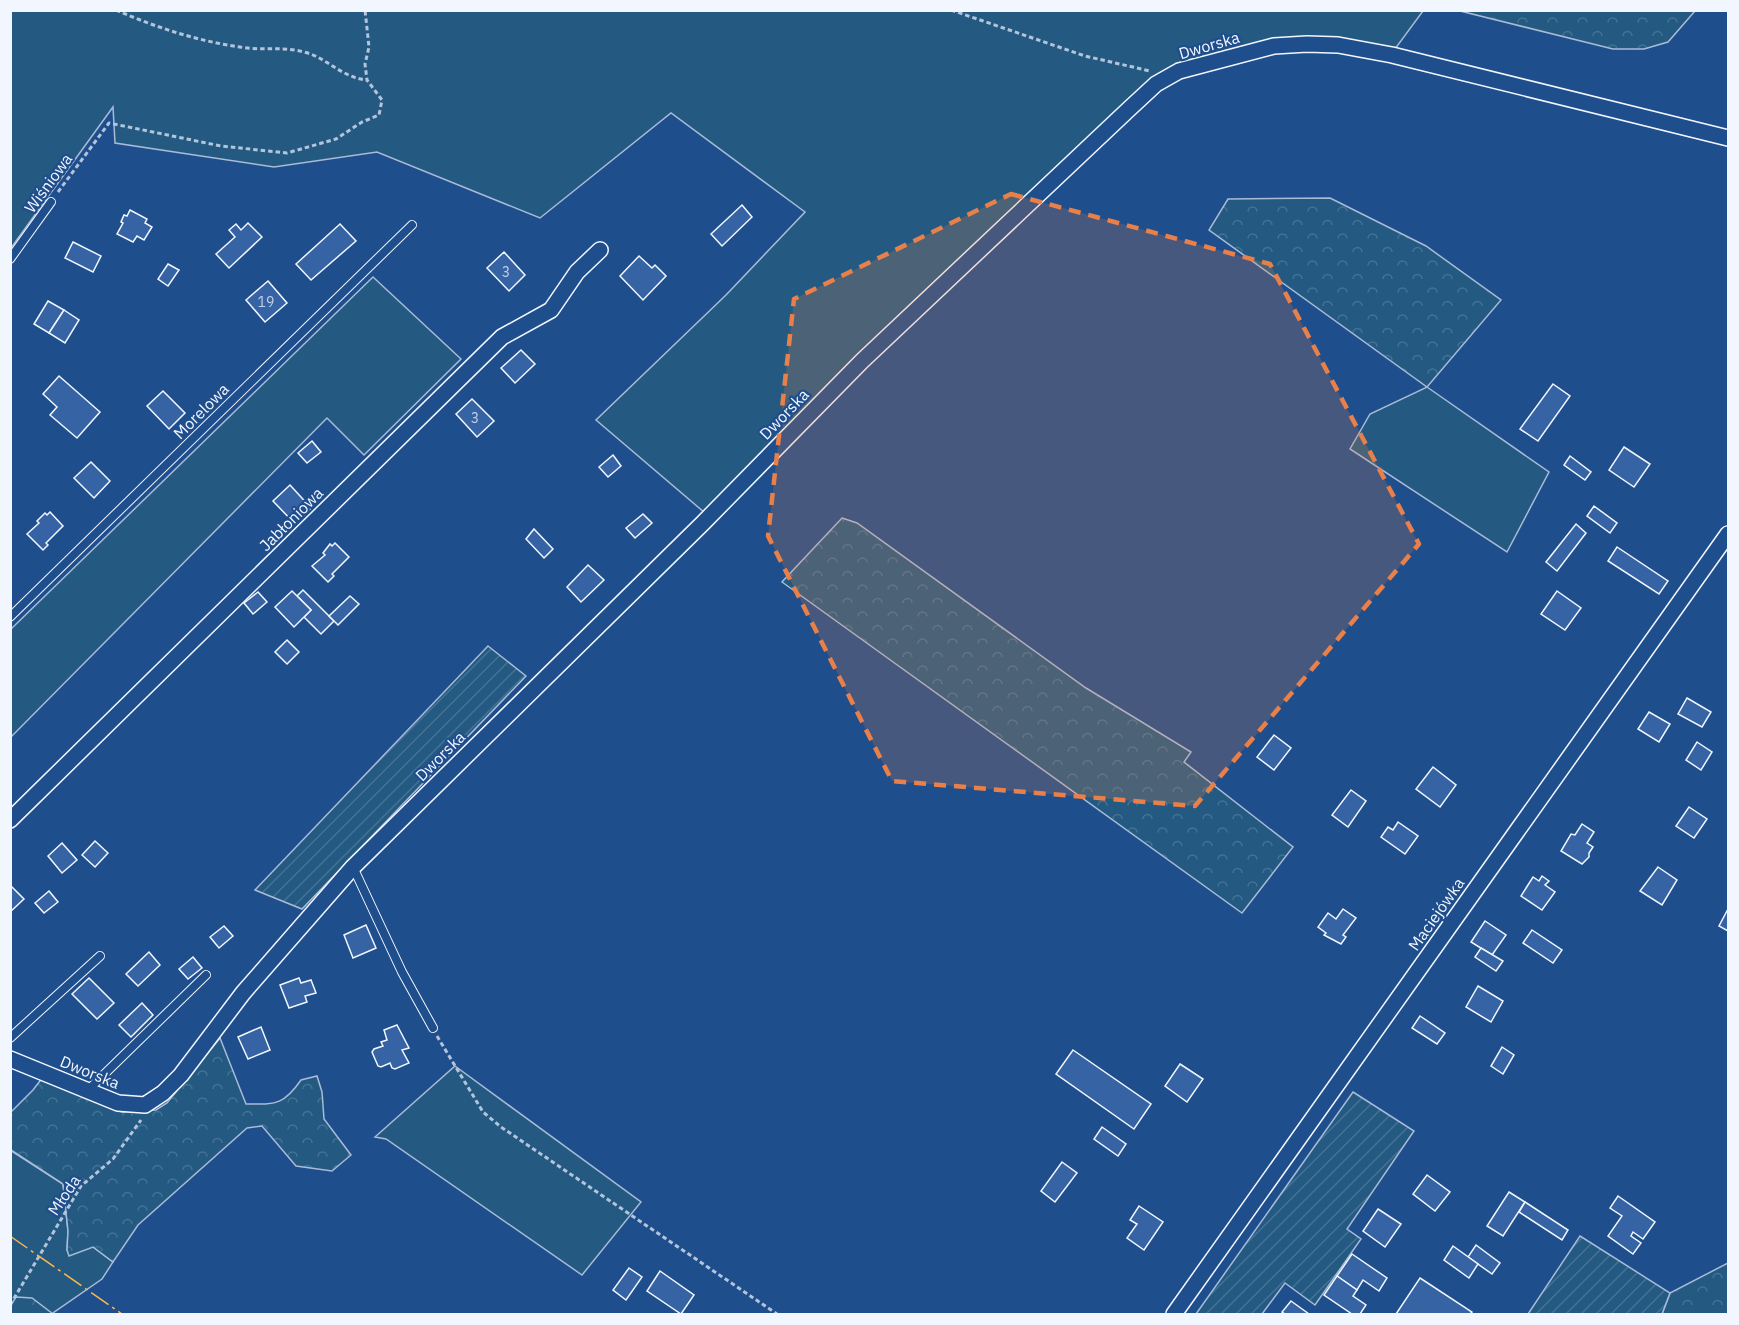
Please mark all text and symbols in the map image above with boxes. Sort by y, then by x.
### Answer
street label: Dworska [1176,27,1242,63]
street label: Wiśniowa [20,149,77,217]
house number: 3 [502,263,510,281]
house number: 19 [258,293,274,311]
street label: Morelowa [169,379,233,443]
street label: Dworska [755,384,813,443]
house number: 3 [471,409,479,427]
street label: Jabłoniowa [255,483,327,555]
street label: Dworska [411,727,469,785]
street label: Maciejówka [1404,873,1469,954]
street label: Dworska [57,1051,123,1093]
street label: Młoda [43,1171,85,1219]

